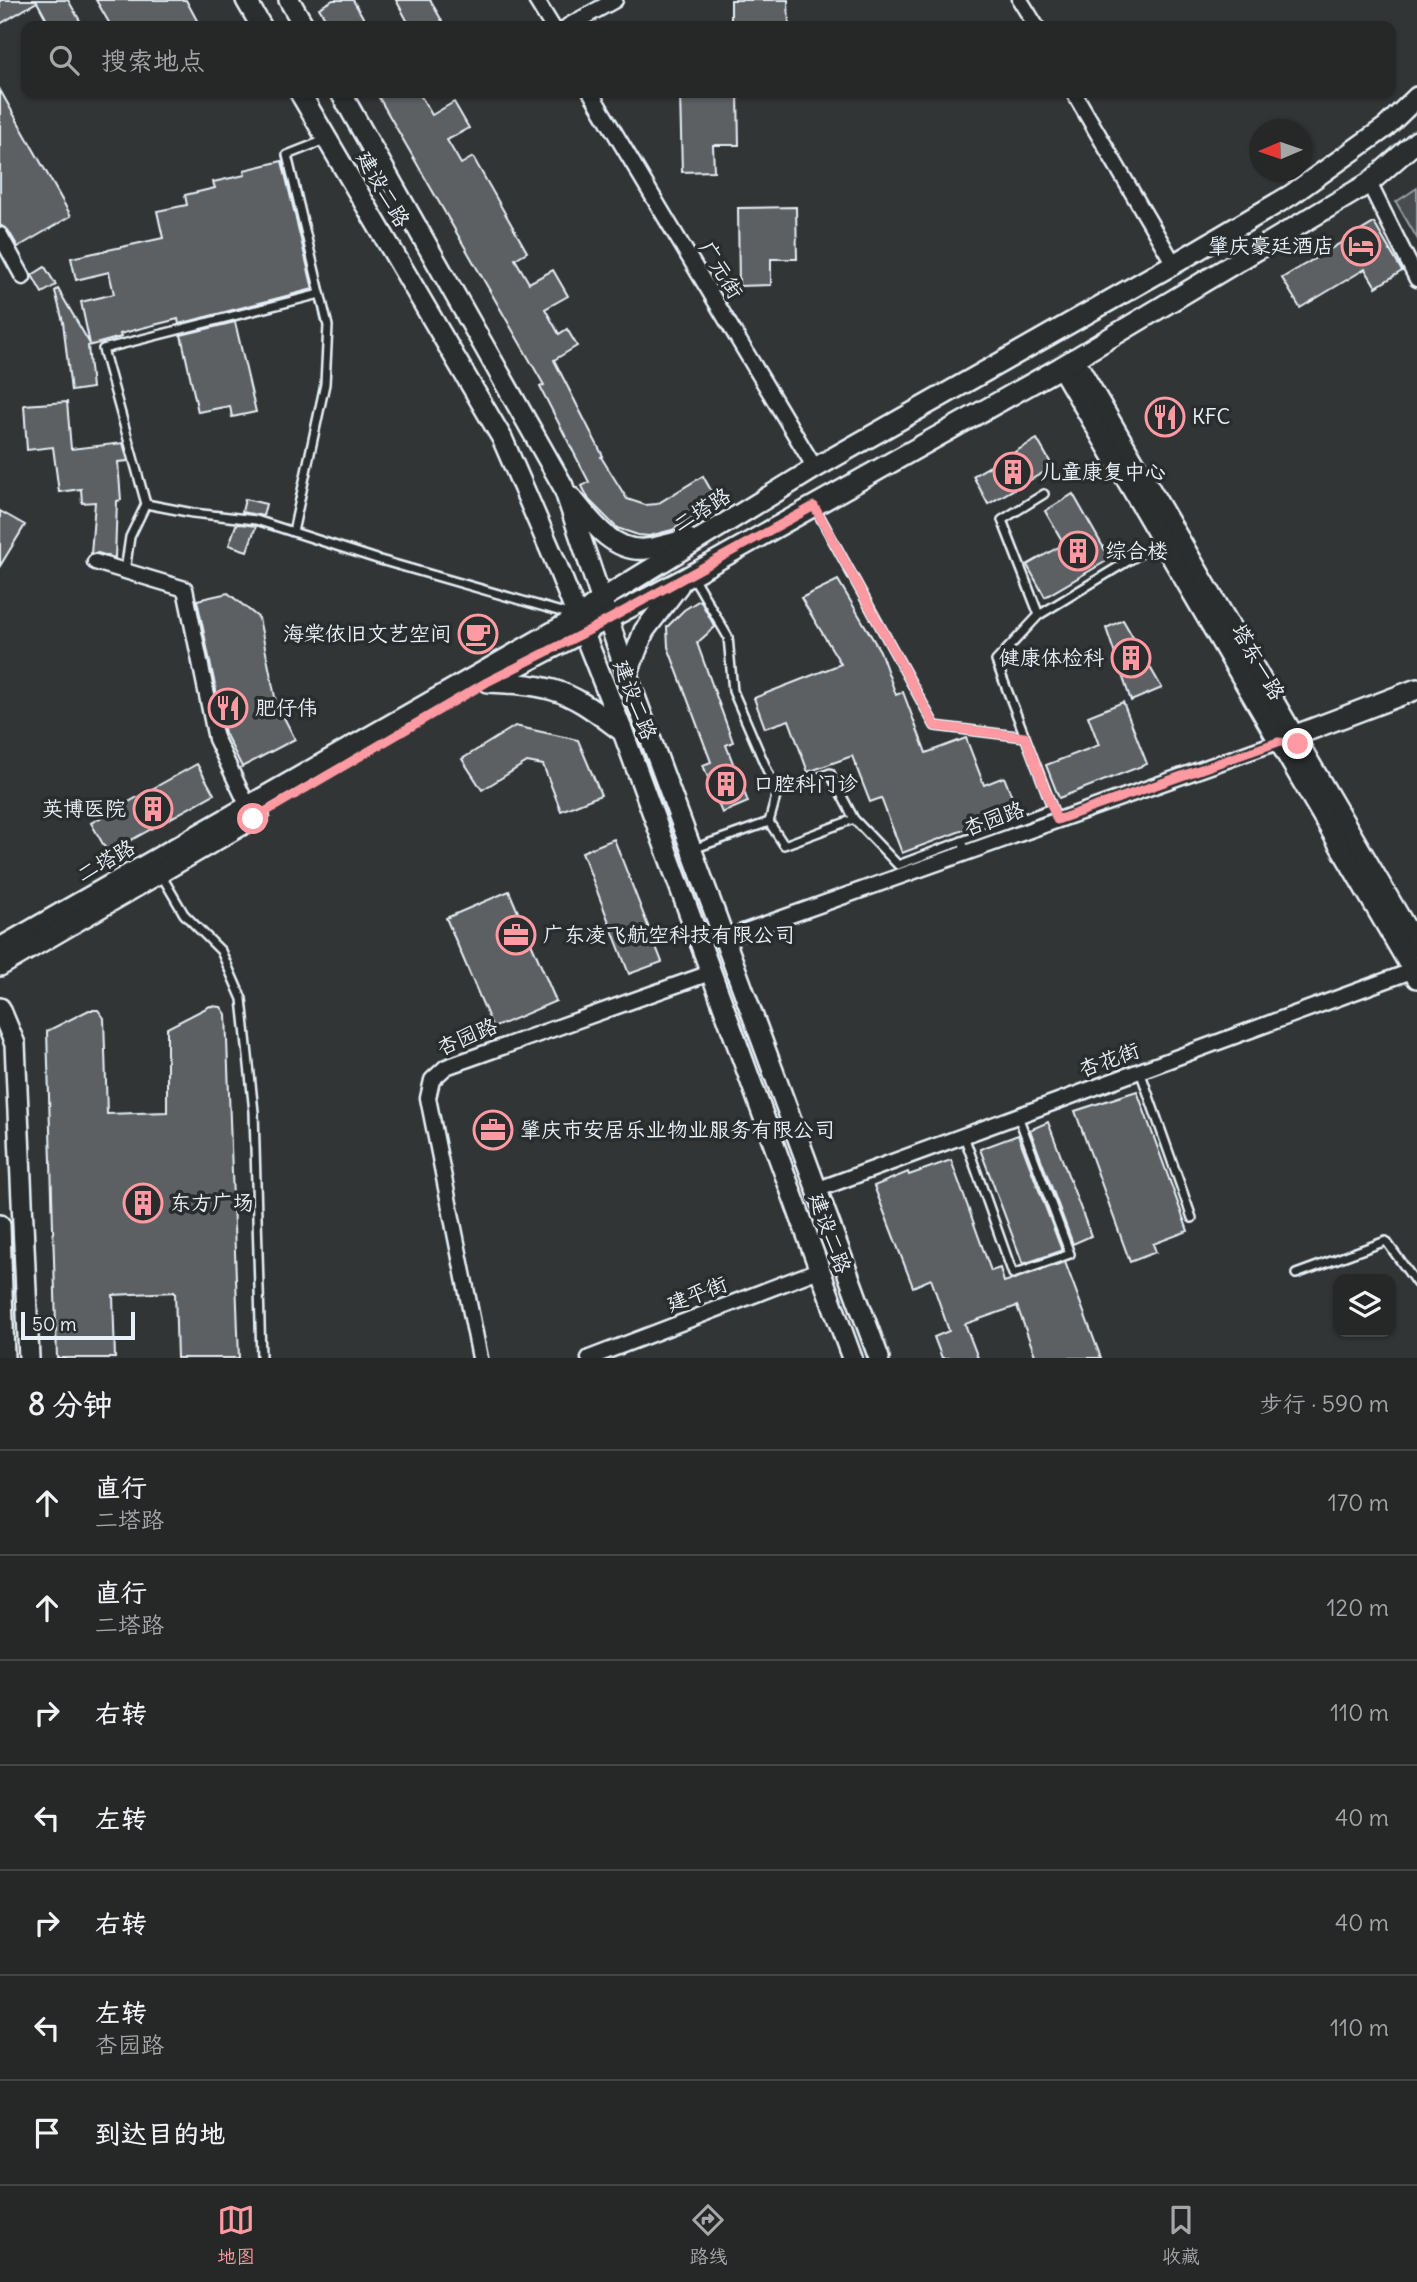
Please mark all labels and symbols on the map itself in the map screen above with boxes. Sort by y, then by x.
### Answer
north arrow [1249,119,1312,182]
street label: 建设二路 [351,146,416,232]
hotel icon: 肇庆豪廷酒店 [1340,225,1382,267]
place label: 肇庆豪廷酒店 [1208,232,1334,259]
street label: 广元街 [694,236,749,304]
restaurant icon: KFC [1144,396,1186,438]
place label: KFC [1192,403,1231,430]
building icon: 儿童康复中心 [992,451,1034,493]
place label: 儿童康复中心 [1040,458,1166,485]
street label: 二塔路 [668,481,736,538]
building icon: 综合楼 [1057,530,1099,572]
place label: 综合楼 [1105,537,1168,564]
cafe icon: 海棠依旧文艺空间 [457,613,499,655]
street label: 塔东一路 [1226,619,1291,705]
place label: 海棠依旧文艺空间 [283,620,451,647]
building icon: 健康体检科 [1110,637,1152,679]
place label: 健康体检科 [999,644,1104,671]
street label: 建设二路 [608,656,663,744]
restaurant icon: 肥仔伟 [207,687,249,729]
place label: 肥仔伟 [255,694,318,721]
route end [1282,728,1313,759]
building icon: 口腔科门诊 [705,763,747,805]
place label: 口腔科门诊 [753,770,858,797]
building icon: 英博医院 [132,788,174,830]
place label: 英博医院 [42,795,126,822]
street label: 杏园路 [960,795,1028,842]
route start [237,803,268,834]
street label: 二塔路 [72,833,140,888]
office icon: 广东凌飞航空科技有限公司 [495,914,537,956]
place label: 广东凌飞航空科技有限公司 [543,921,795,948]
street label: 杏园路 [433,1012,501,1061]
street label: 杏花街 [1075,1036,1143,1083]
office icon: 肇庆市安居乐业物业服务有限公司 [472,1109,514,1151]
place label: 肇庆市安居乐业物业服务有限公司 [520,1116,835,1143]
building icon: 东方广场 [122,1182,164,1224]
place label: 东方广场 [170,1189,254,1216]
street label: 建设二路 [803,1189,858,1277]
street label: 建平街 [663,1270,731,1317]
scale bar [21,1309,135,1341]

